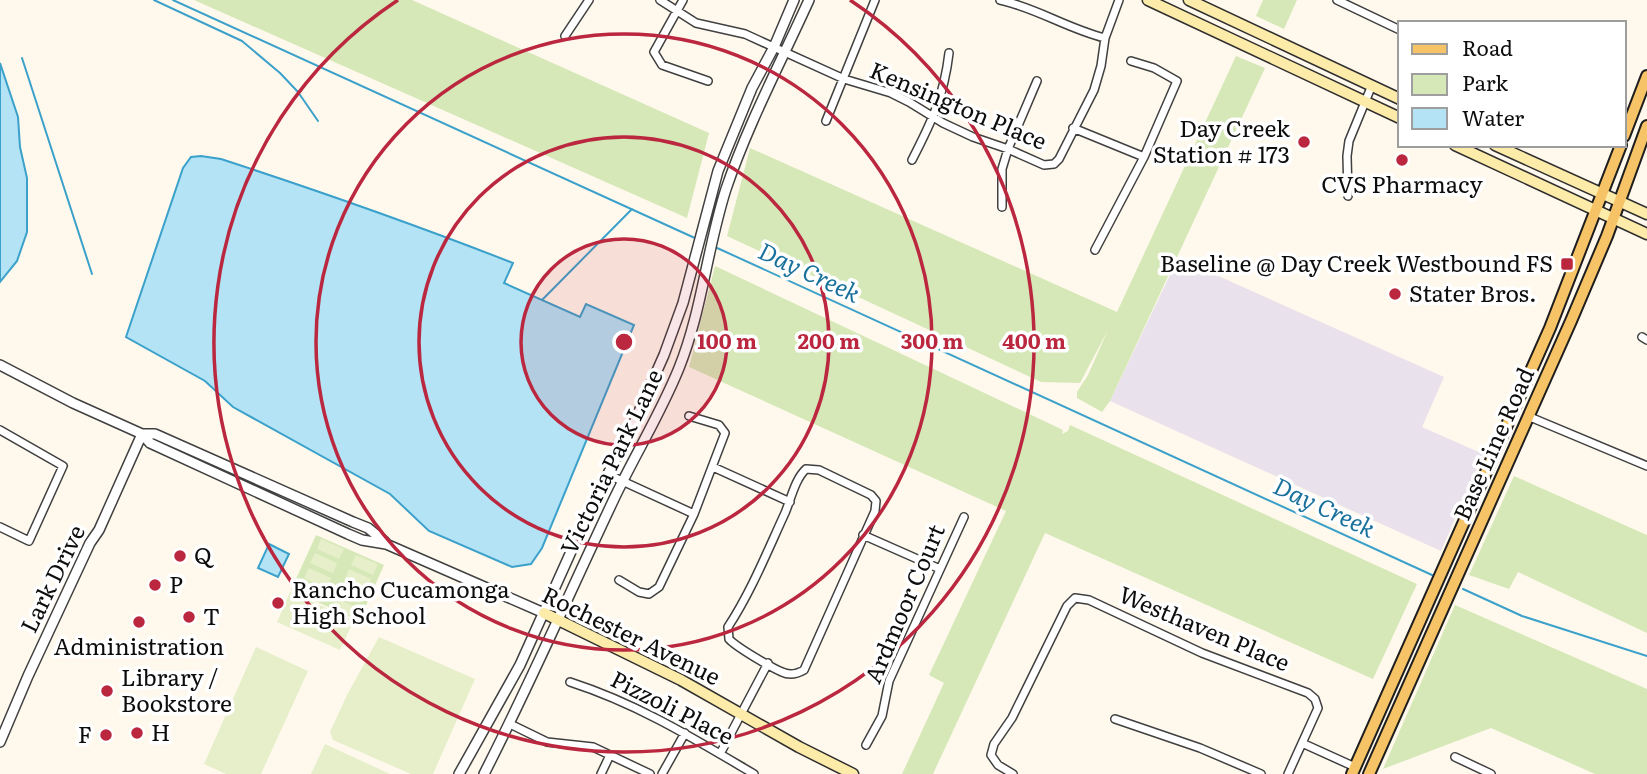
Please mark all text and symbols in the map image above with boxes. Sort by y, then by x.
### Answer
legend [1398,21,1626,147]
text: Road [1462,31,1513,62]
street label: Kensington Place [865,52,1052,157]
text: Park [1462,66,1508,97]
text: Water [1462,101,1524,132]
place label: Day Creek Station # 173 [1153,110,1291,170]
marker: Day Creek Station # 173 [1296,134,1312,150]
marker: CVS Pharmacy [1394,152,1410,168]
place label: CVS Pharmacy [1321,166,1484,200]
water label: Day Creek [753,232,867,310]
place label: Baseline @ Day Creek Westbound FS [1160,245,1553,279]
marker: Baseline @ Day Creek Westbound FS [1559,256,1575,272]
place label: Stater Bros. [1409,275,1537,309]
marker: Stater Bros. [1387,286,1403,302]
text: 100 m [697,324,757,355]
text: 200 m [798,324,860,355]
text: 300 m [901,324,963,355]
text: 400 m [1002,324,1066,355]
centre of rings [612,330,636,354]
street label: Base Line Road [1443,361,1541,525]
street label: Victoria Park Lane [551,363,670,560]
water label: Day Creek [1268,467,1382,545]
street label: Lark Drive [10,518,92,638]
street label: Ardmoor Court [854,518,952,688]
place label: Q [194,537,215,571]
marker: Q [172,548,188,564]
place label: P [169,566,183,600]
place label: Rancho Cucamonga High School [292,571,510,631]
street label: Rochester Avenue [537,576,727,692]
street label: Westhaven Place [1114,576,1295,678]
marker: P [147,577,163,593]
marker: Rancho Cucamonga High School [270,595,286,611]
place label: T [203,598,220,632]
marker: T [181,609,197,625]
marker: Administration [131,614,147,630]
place label: Administration [54,628,224,662]
place label: Library / Bookstore [121,659,232,719]
street label: Pizzoli Place [605,661,740,752]
marker: Library / Bookstore [99,683,115,699]
place label: H [151,714,170,748]
place label: F [78,716,92,750]
marker: H [129,725,145,741]
marker: F [98,727,114,743]

